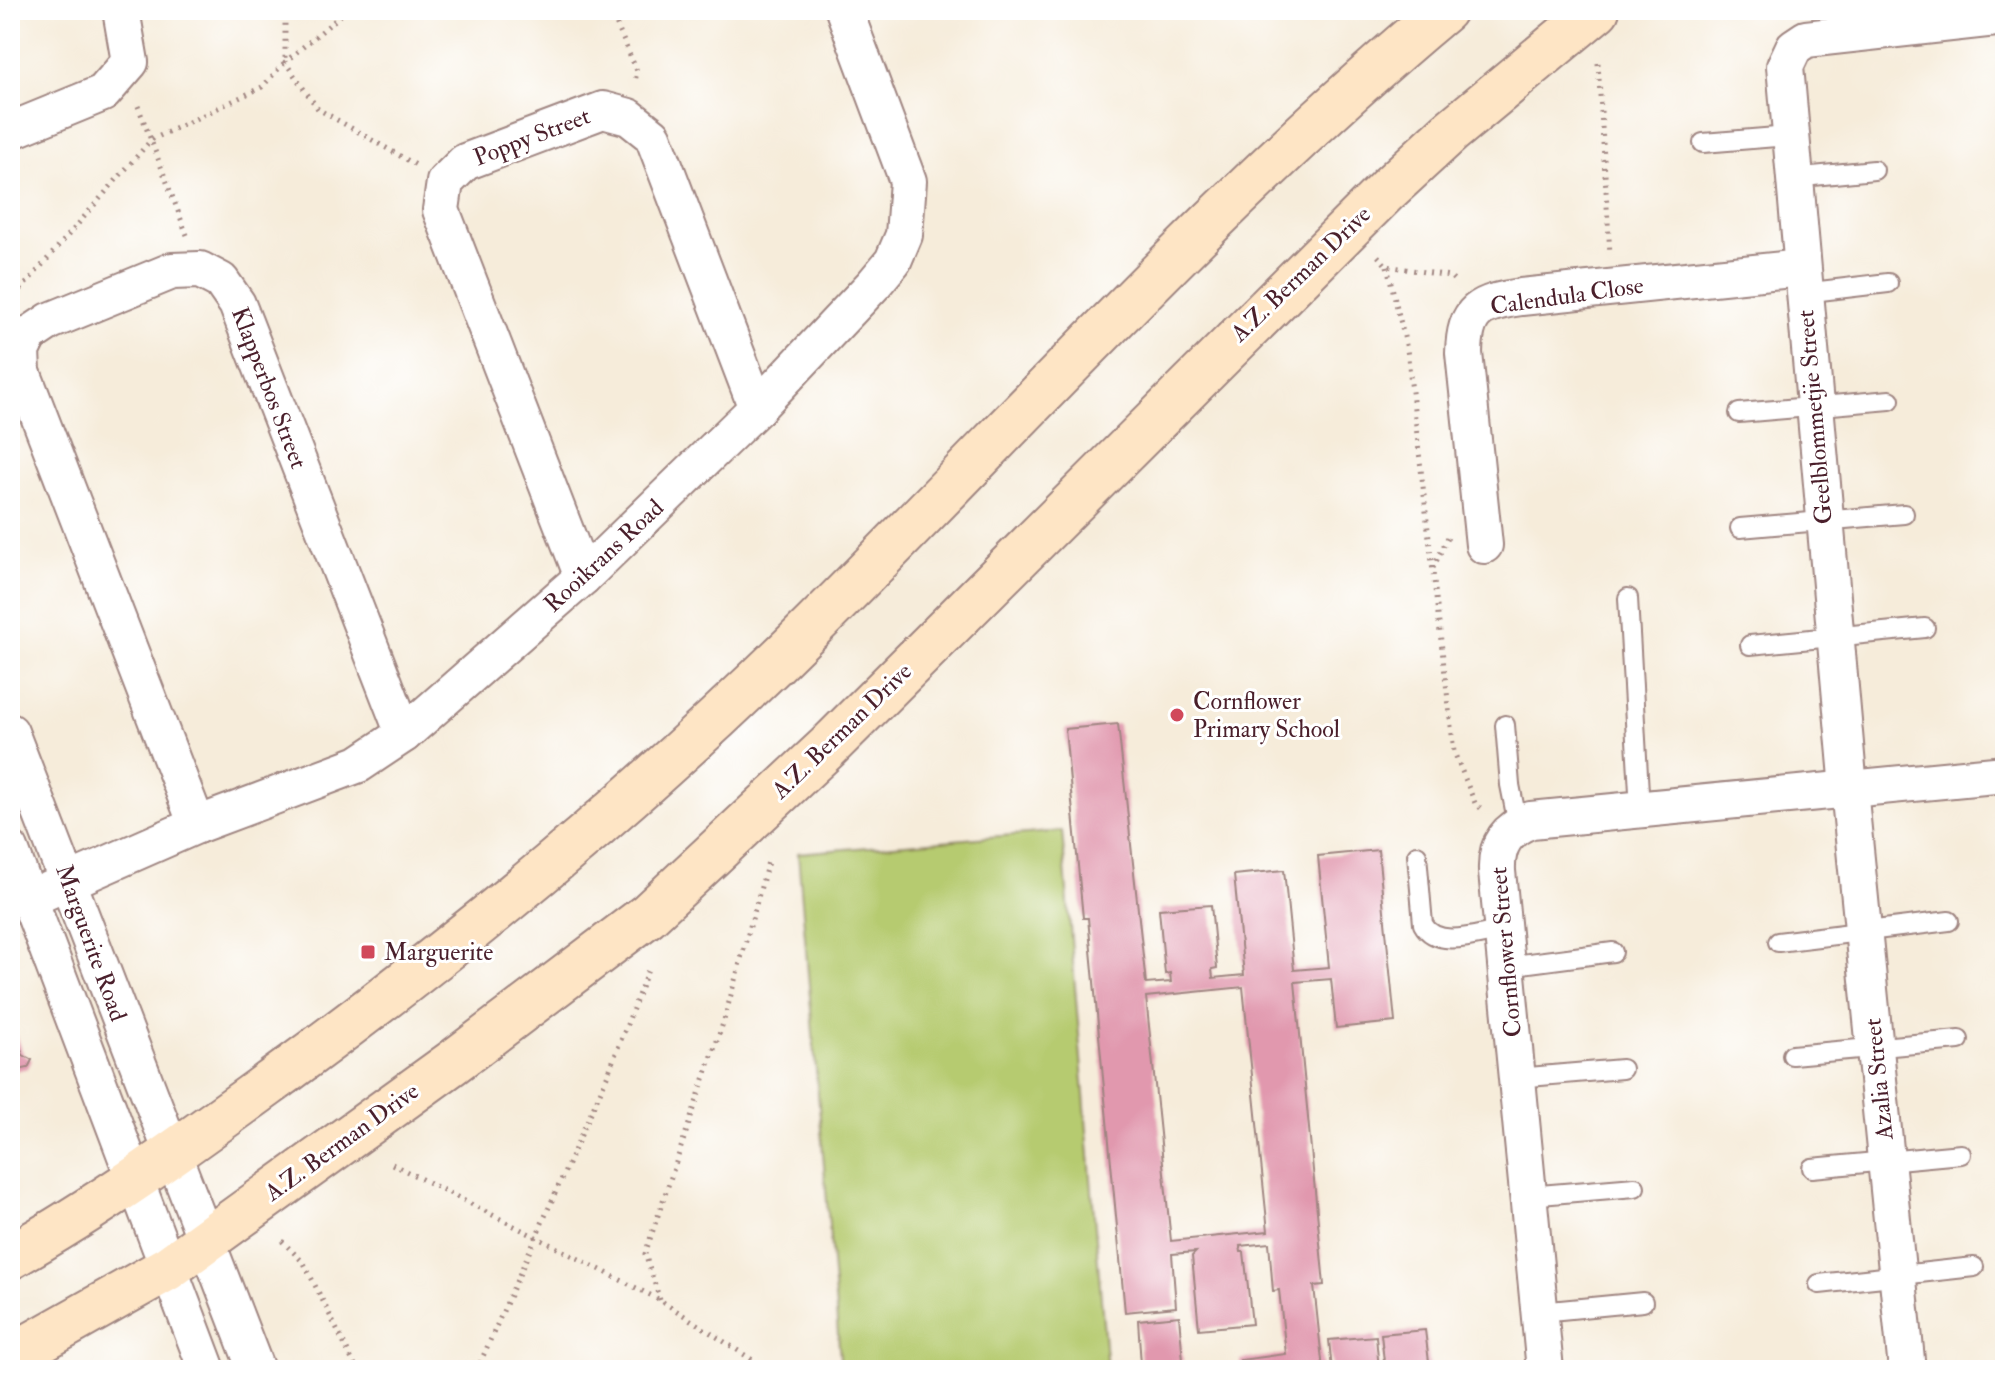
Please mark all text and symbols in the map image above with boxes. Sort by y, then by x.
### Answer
street label: Poppy Street [469,100,595,173]
street label: A.Z. Berman Drive [1224,199,1378,349]
street label: Calendula Close [1488,270,1646,322]
street label: Klapperbos Street [224,303,314,473]
street label: Geelblommetjie Street [1790,308,1840,526]
street label: Rooikrans Road [538,493,670,619]
street label: A.Z. Berman Drive [765,656,919,806]
place label: Cornflower Primary School [1193,686,1340,745]
marker: Cornflower Primary School [1168,706,1186,724]
street label: Marguerite Road [48,860,134,1026]
street label: Cornflower Street [1483,865,1529,1038]
place label: Marguerite [384,937,493,968]
marker: Marguerite [359,943,377,961]
street label: Azalia Street [1857,1016,1901,1142]
street label: A.Z. Berman Drive [258,1076,425,1209]

